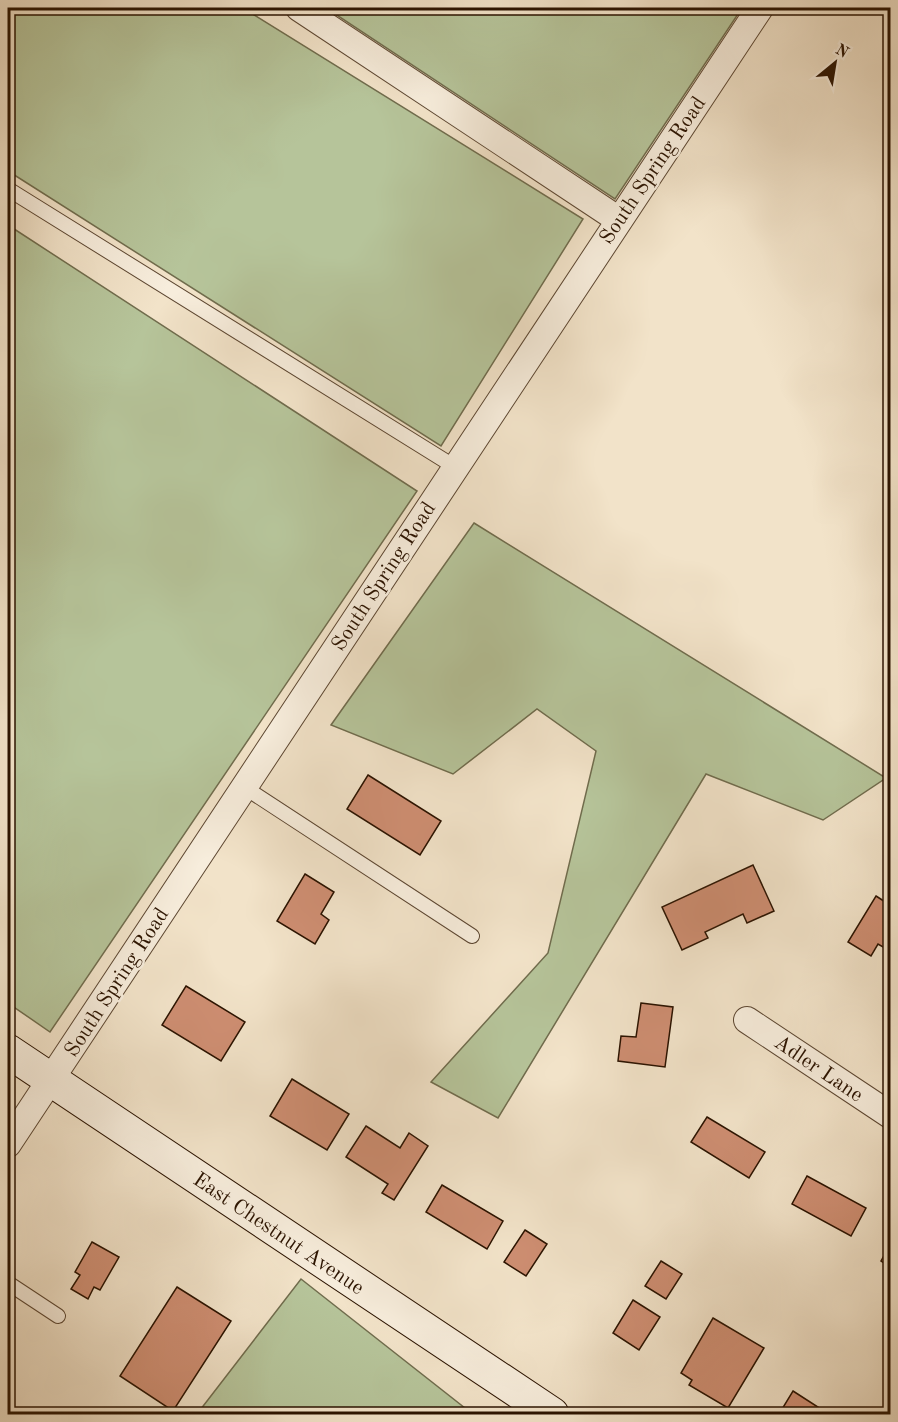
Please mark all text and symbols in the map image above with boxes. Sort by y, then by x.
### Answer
north arrow [805,33,865,93]
text: N [832,42,851,62]
street label: South Spring Road [596,93,710,248]
street label: South Spring Road [328,499,440,655]
street label: South Spring Road [61,905,173,1061]
street label: Adler Lane [770,1032,866,1107]
street label: East Chestnut Avenue [189,1169,367,1299]

